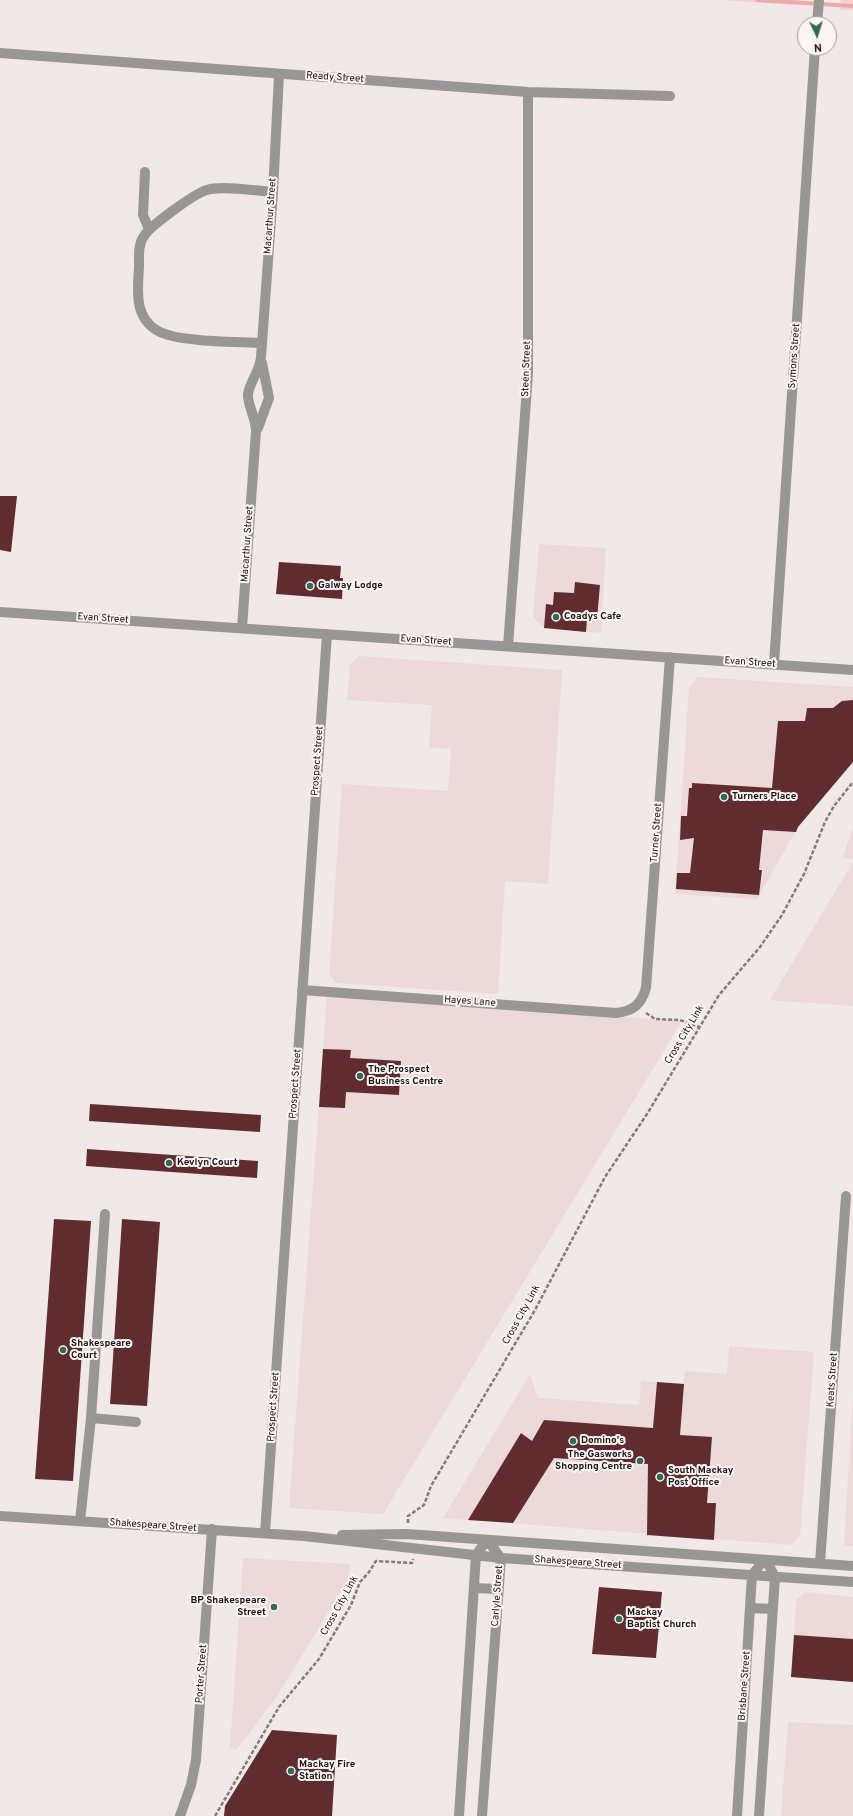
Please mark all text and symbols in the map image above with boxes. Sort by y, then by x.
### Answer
north arrow [797,16,837,56]
text: N [813,40,822,54]
street label: Ready Street [306,70,364,86]
street label: Macarthur Street [262,178,280,254]
street label: Symons Street [787,323,803,389]
street label: Steen Street [520,341,534,397]
street label: Macarthur Street [239,506,257,582]
place label: Galway Lodge [318,580,383,592]
marker: Galway Lodge [305,581,315,591]
street label: Evan Street [77,611,129,627]
place label: Coadys Cafe [564,611,621,623]
marker: Coadys Cafe [551,612,561,622]
street label: Evan Street [400,633,452,649]
street label: Evan Street [724,655,776,671]
street label: Prospect Street [310,726,326,796]
place label: Turners Place [732,791,796,803]
marker: Turners Place [719,792,729,802]
street label: Turner Street [649,803,665,863]
street label: Hayes Lane [444,994,496,1010]
street label: Cross City Link [663,1003,707,1067]
street label: Prospect Street [288,1049,304,1119]
place label: The Prospect Business Centre [368,1064,443,1088]
marker: The Prospect Business Centre [355,1071,365,1081]
place label: Kevlyn Court [177,1157,238,1169]
marker: Kevlyn Court [164,1158,174,1168]
street label: Cross City Link [501,1283,543,1347]
place label: Shakespeare Court [71,1338,131,1362]
marker: Shakespeare Court [58,1345,68,1355]
street label: Keats Street [825,1352,841,1408]
street label: Prospect Street [266,1372,282,1442]
place label: Domino's [581,1435,624,1447]
marker: Domino's [568,1436,578,1446]
place label: The Gasworks Shopping Centre [555,1449,632,1472]
marker: The Gasworks Shopping Centre [635,1456,645,1466]
place label: South Mackay Post Office [668,1465,733,1488]
marker: South Mackay Post Office [655,1472,665,1482]
street label: Shakespeare Street [109,1517,197,1535]
street label: Shakespeare Street [534,1554,622,1572]
street label: Carlyle Street [490,1565,506,1627]
street label: Cross City Link [319,1574,361,1638]
place label: BP Shakespeare Street [190,1595,266,1618]
marker: BP Shakespeare Street [269,1602,279,1612]
place label: Mackay Baptist Church [627,1607,697,1630]
marker: Mackay Baptist Church [614,1614,624,1624]
street label: Porter Street [194,1644,210,1704]
street label: Brisbane Street [737,1651,753,1721]
place label: Mackay Fire Station [299,1759,355,1782]
marker: Mackay Fire Station [286,1766,296,1776]

